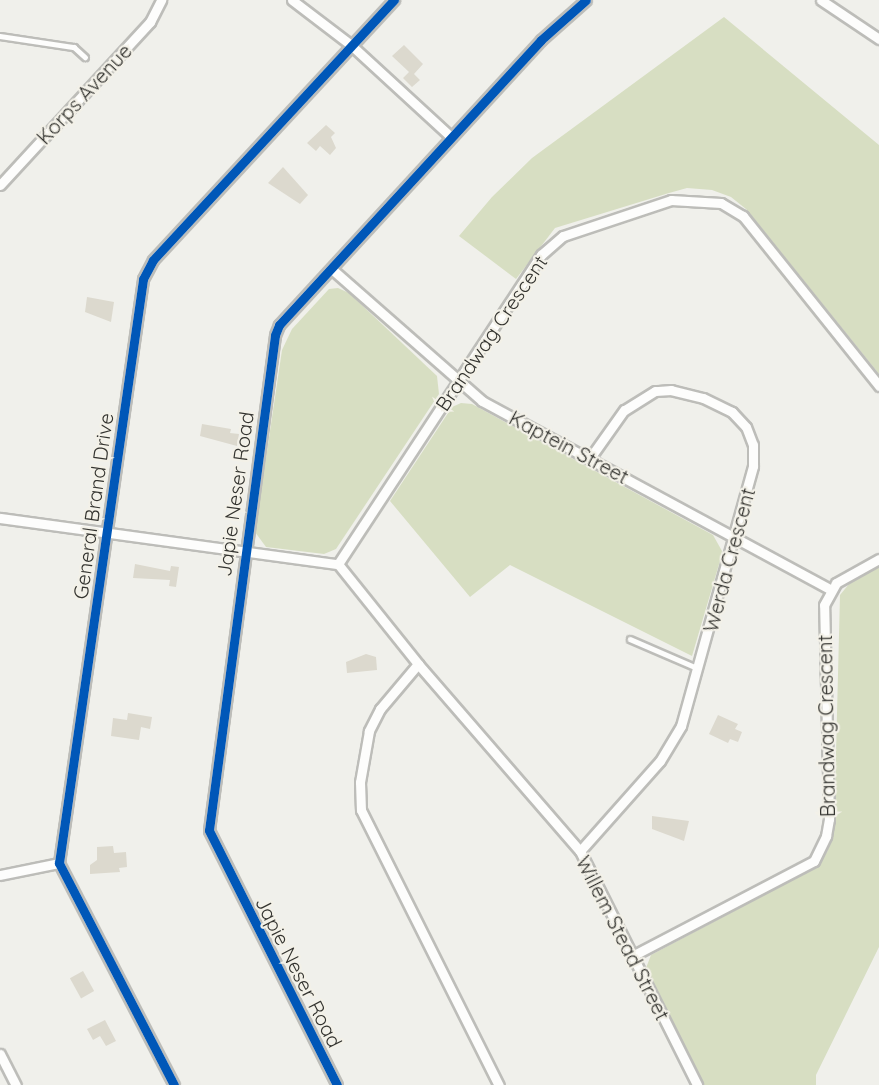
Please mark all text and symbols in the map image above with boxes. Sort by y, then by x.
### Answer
street label: Korps Avenue [32,39,136,149]
street label: Brandwag Crescent [430,251,552,415]
street label: Kaptein Street [505,405,633,489]
street label: Japie Neser Road [212,410,258,578]
street label: General Brand Drive [68,411,118,601]
street label: Werda Crescent [698,485,760,635]
street label: Brandwag Crescent [812,635,840,817]
street label: Willem Stead Street [571,852,675,1024]
street label: Japie Neser Road [251,893,347,1051]

